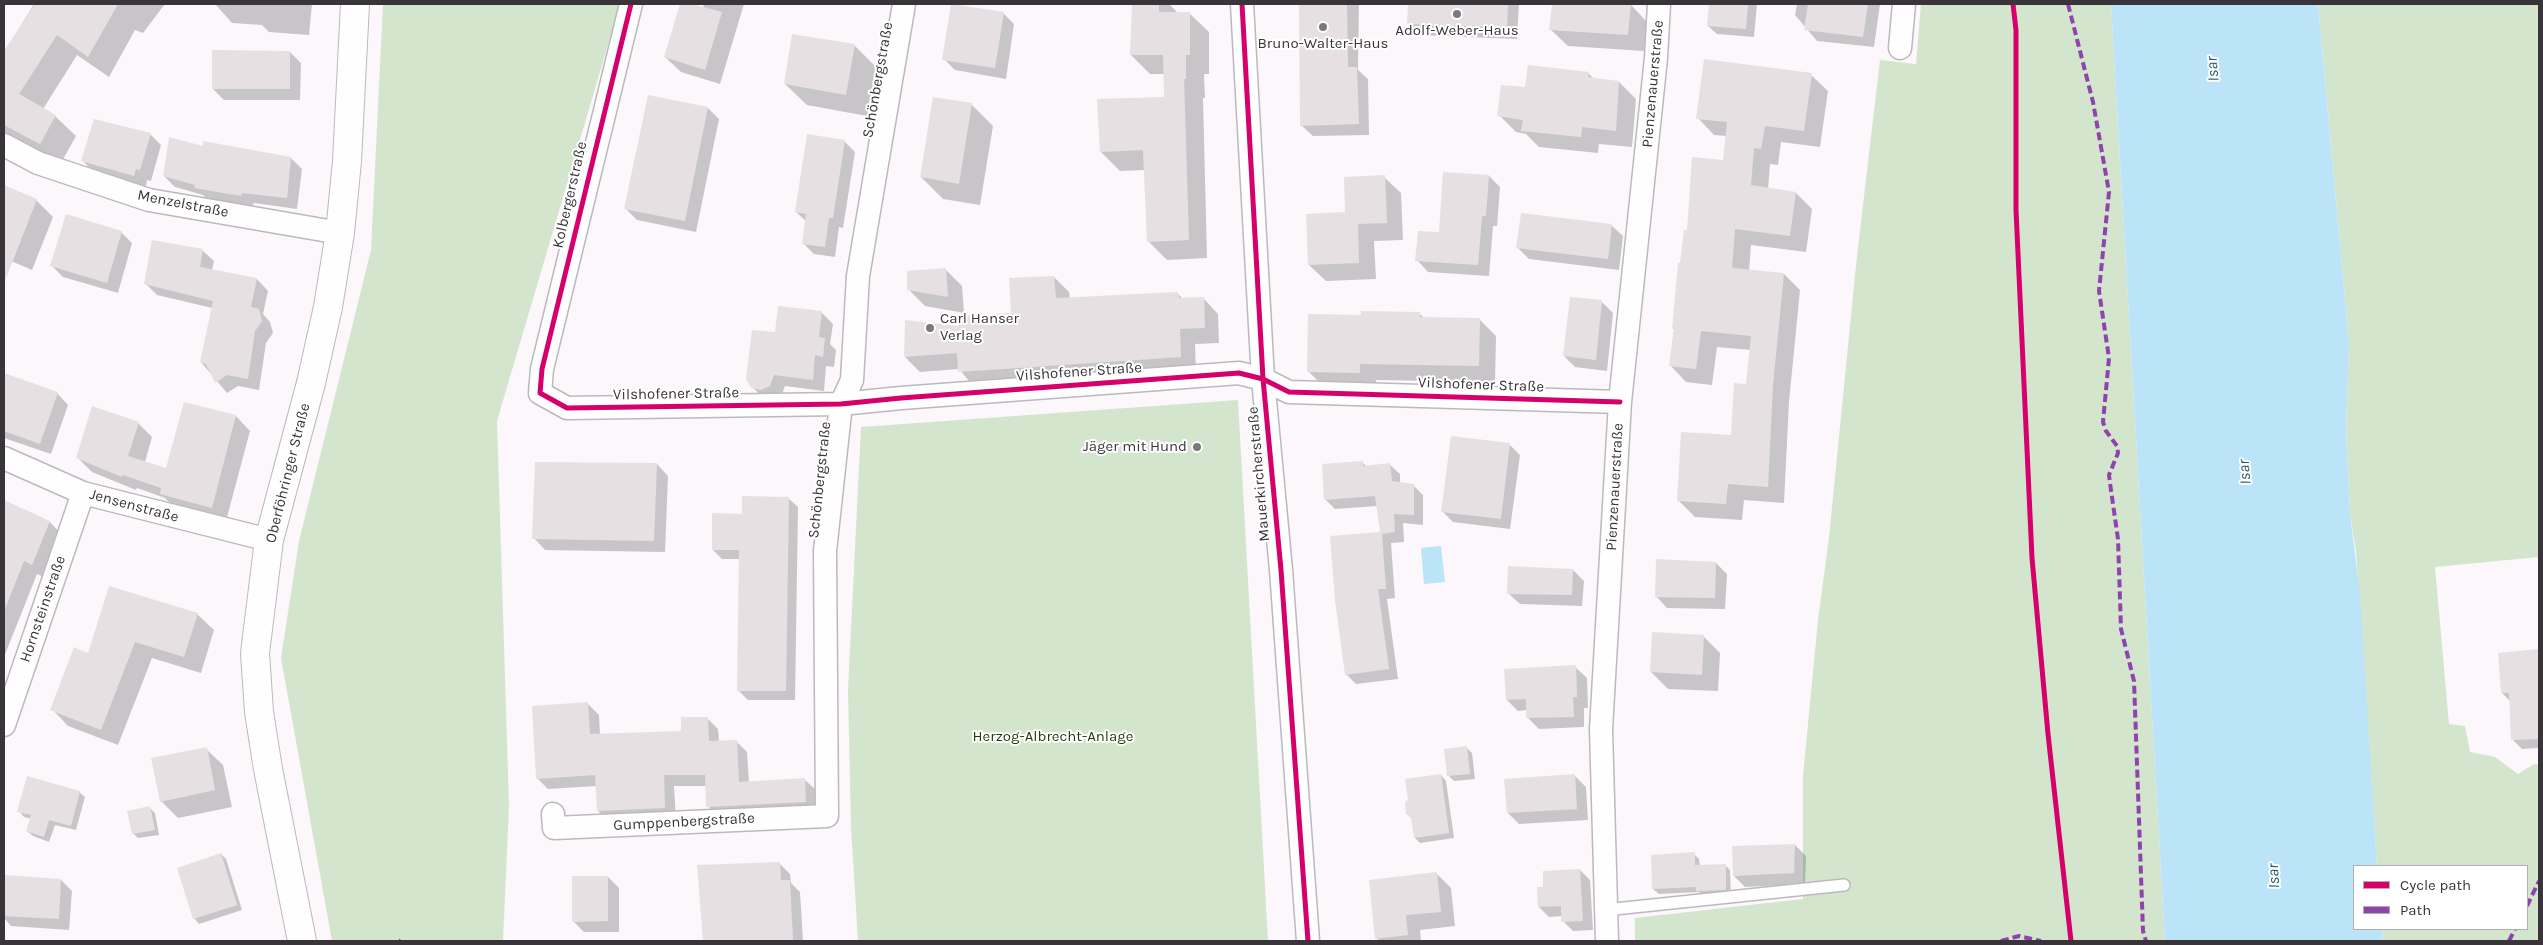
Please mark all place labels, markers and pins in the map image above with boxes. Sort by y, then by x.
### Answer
marker: Adolf-Weber-Haus [1451,8,1463,20]
marker: Bruno-Walter-Haus [1317,21,1329,33]
place label: Adolf-Weber-Haus [1395,22,1519,40]
place label: Bruno-Walter-Haus [1258,35,1388,53]
place label: Carl Hanser Verlag [940,310,1019,345]
marker: Carl Hanser Verlag [924,322,936,334]
place label: Jäger mit Hund [1083,438,1187,456]
marker: Jäger mit Hund [1191,441,1203,453]

